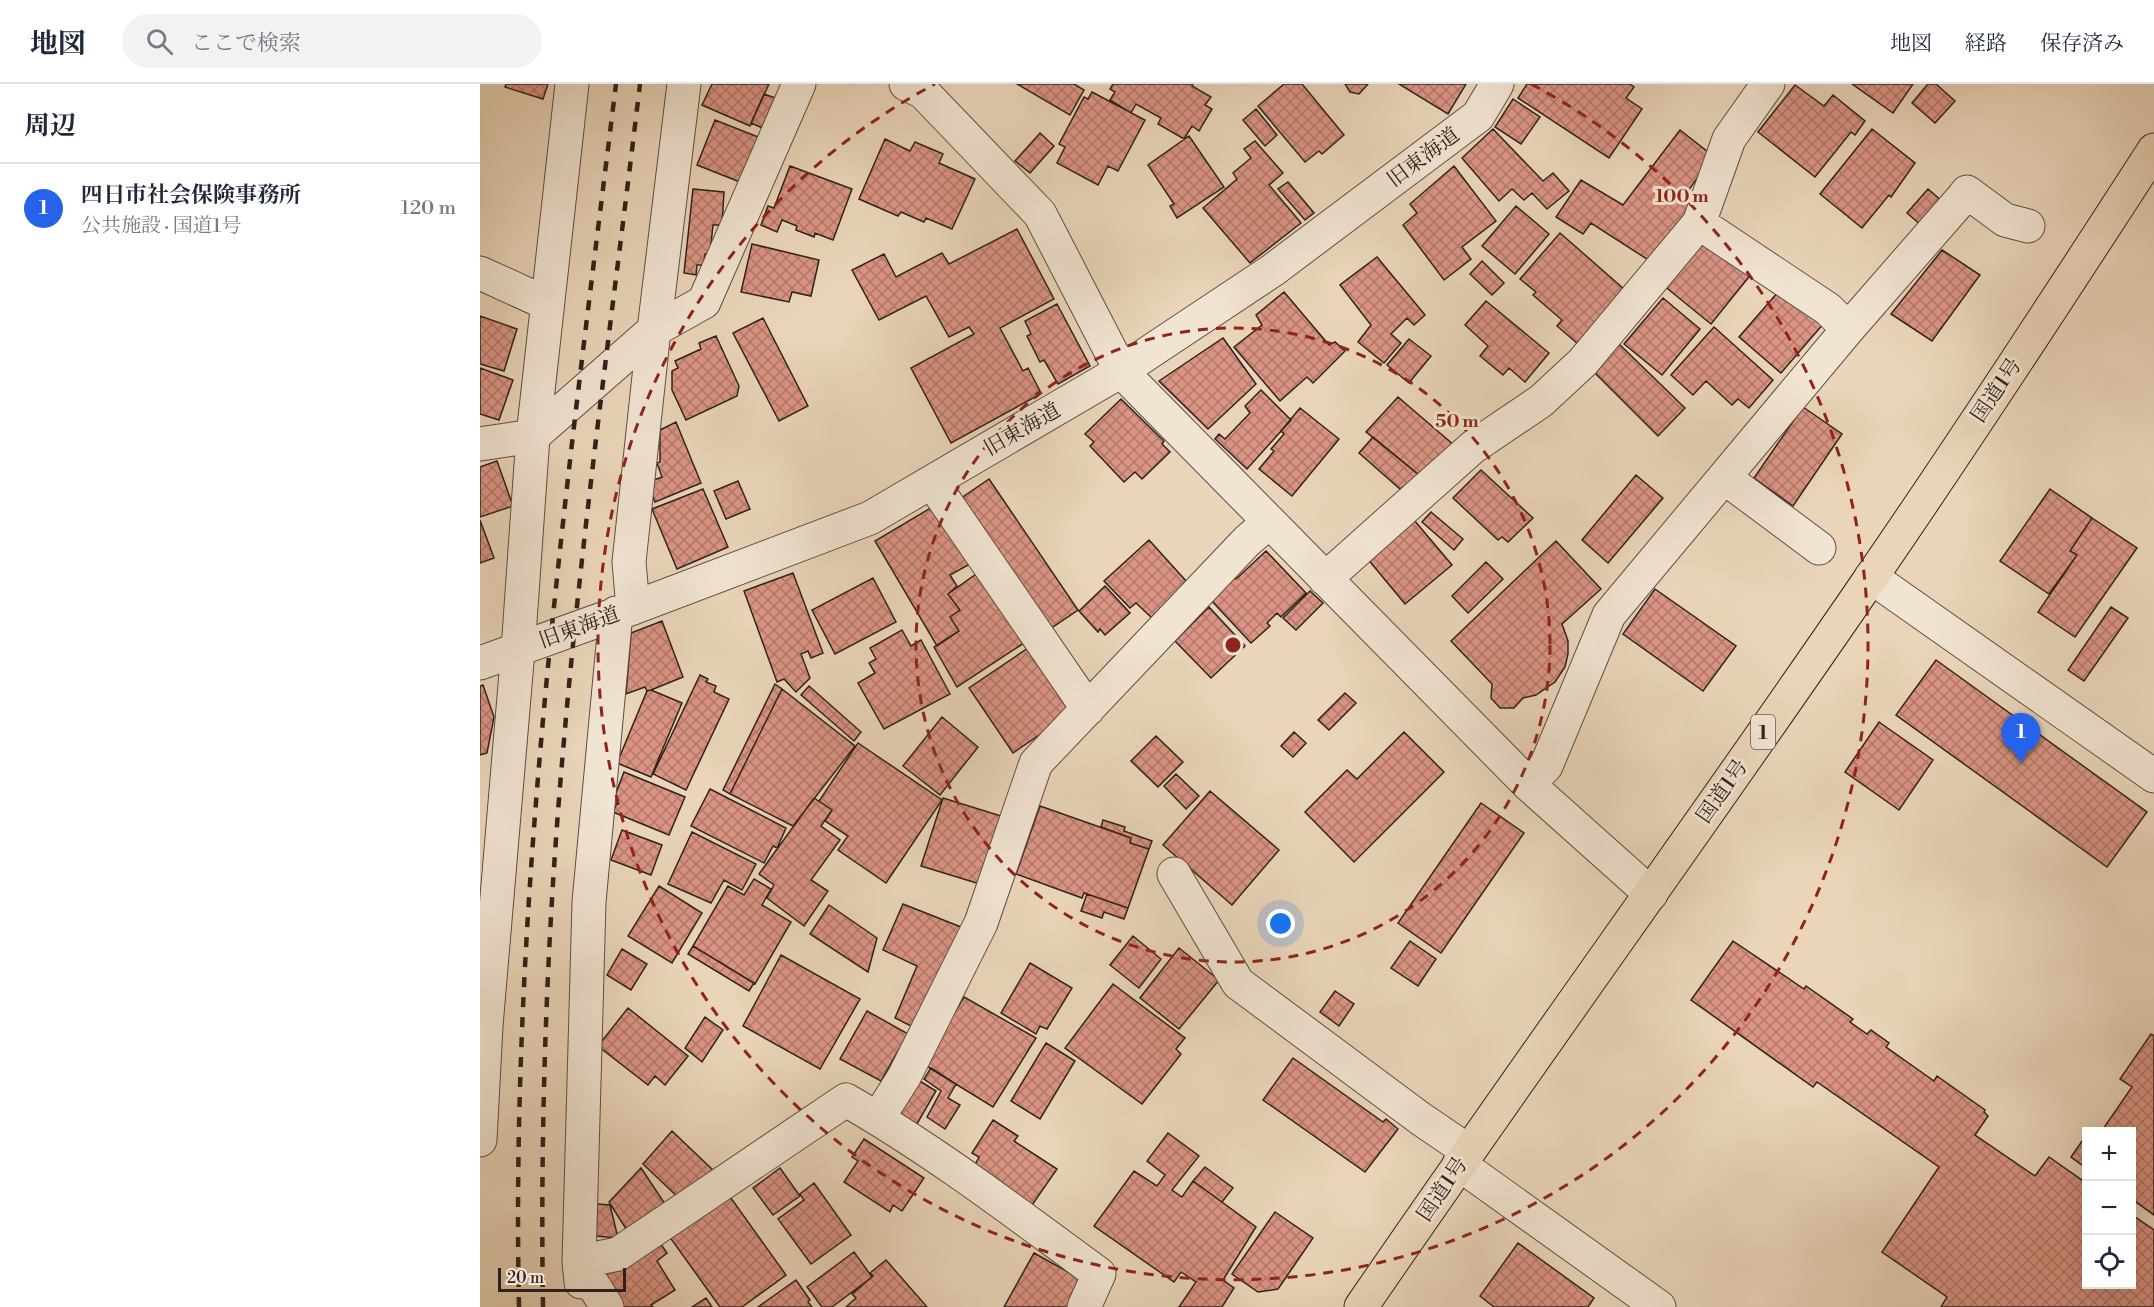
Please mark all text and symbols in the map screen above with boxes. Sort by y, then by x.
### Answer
search box [122,14,542,68]
icon: search [143,25,176,58]
text: 地図 [30,27,86,62]
text: ここで検索 [191,30,301,57]
text: 地図 [1890,31,1932,57]
text: 経路 [1965,31,2007,57]
text: 保存済み [2040,31,2124,57]
text: 周辺 [24,110,76,142]
street label: 旧東海道 [1382,122,1465,193]
text: 四日市社会保険事務所 [81,182,301,209]
text: 100 m [1655,185,1709,208]
text: 1 [39,196,48,221]
text: 120 m [401,196,456,221]
text: 公共施設 · 国道1号 [81,214,241,239]
street label: 国道1号 [1966,353,2028,428]
street label: 旧東海道 [980,398,1065,462]
text: 50 m [1435,410,1479,433]
street label: 旧東海道 [535,601,623,655]
centre of rings [1223,635,1243,655]
pin: 1 [2002,714,2040,763]
road number: 1 [1751,715,1775,749]
street label: 国道1号 [1692,755,1754,829]
your location [1266,909,1295,938]
map controls [2082,1127,2136,1289]
button: + [2082,1127,2136,1181]
street label: 国道1号 [1412,1152,1474,1227]
button: − [2082,1181,2136,1235]
button: locate [2082,1235,2136,1289]
scale bar [498,1265,626,1292]
text: 20 m [507,1268,544,1288]

